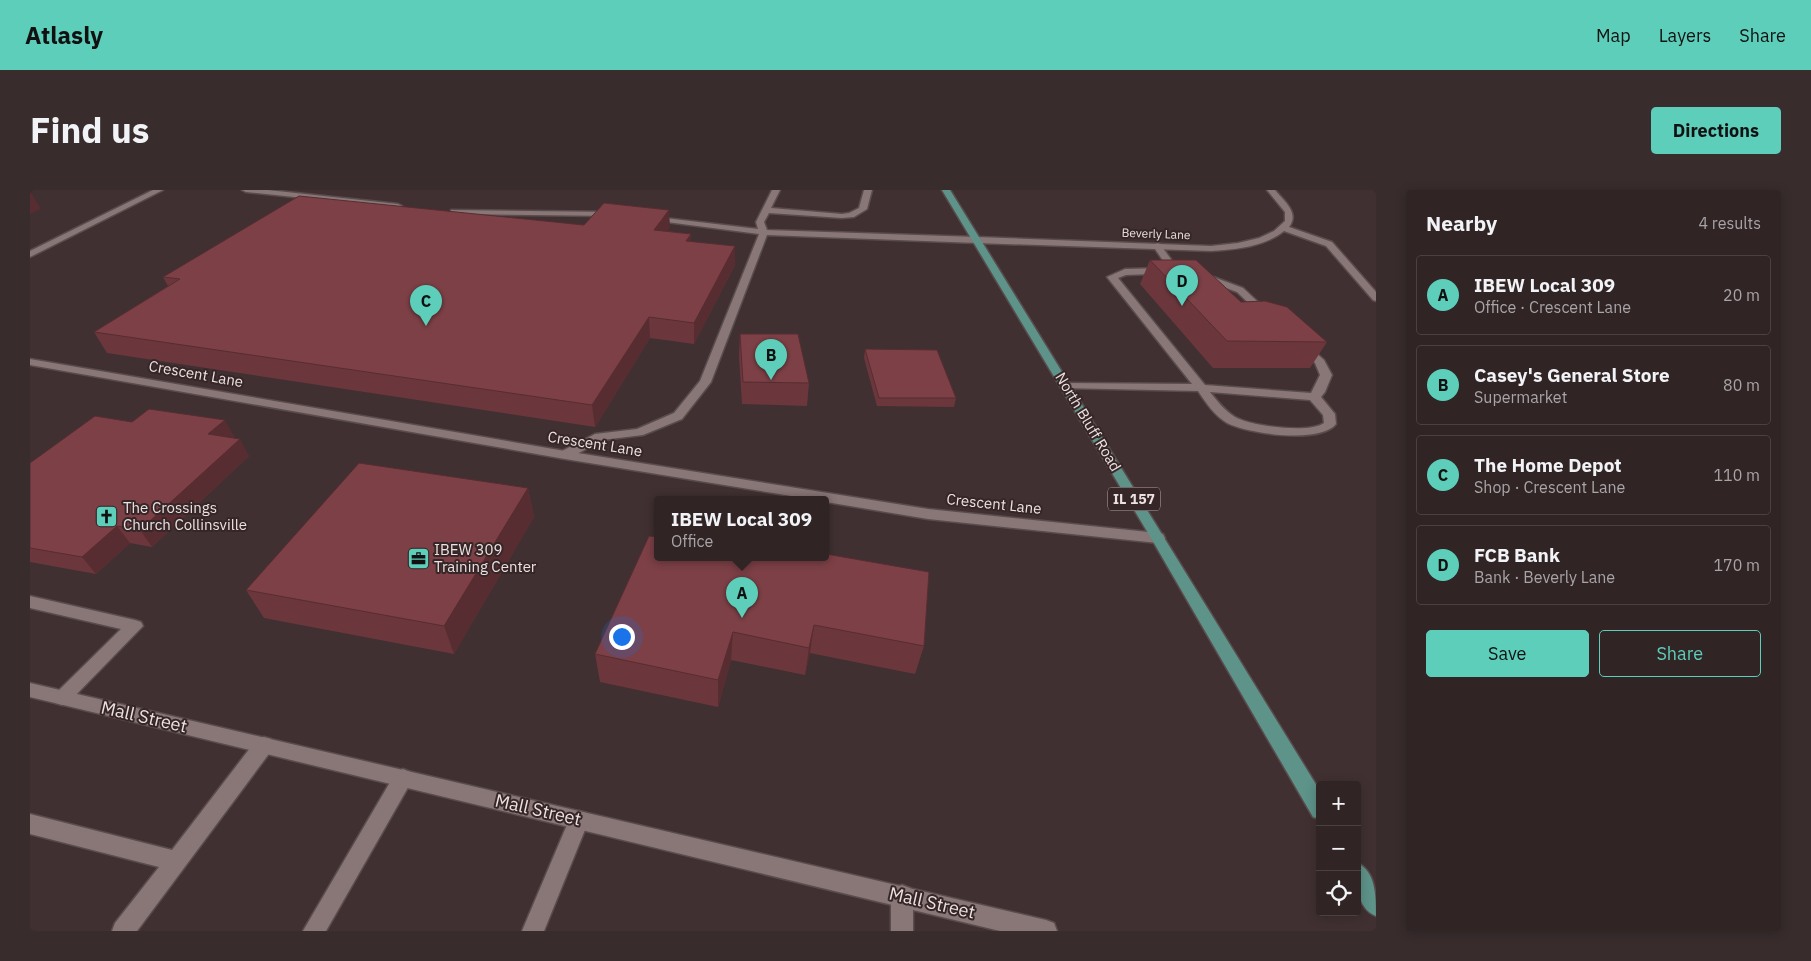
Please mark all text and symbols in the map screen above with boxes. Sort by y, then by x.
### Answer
text: Atlasly [25,19,103,51]
text: Map [1596,24,1631,47]
text: Layers [1659,24,1711,47]
text: Share [1739,24,1786,47]
text: Find us [30,107,149,153]
button: Directions [1651,107,1781,154]
text: Nearby [1426,209,1497,237]
text: 4 results [1698,213,1761,233]
street label: Beverly Lane [1121,225,1191,242]
pin: D [1166,265,1198,306]
text: IBEW Local 309 [1474,273,1615,297]
pin: C [410,285,442,326]
text: A [1438,285,1448,305]
text: 20 m [1723,285,1760,305]
text: Office · Crescent Lane [1474,297,1631,317]
pin: B [755,339,787,380]
street label: Crescent Lane [147,356,245,391]
text: Casey's General Store [1474,363,1670,387]
street label: North Bluff Road [1051,369,1125,475]
text: B [1438,375,1448,395]
text: 80 m [1723,375,1760,395]
text: Supermarket [1474,387,1567,407]
street label: Crescent Lane [546,427,644,460]
text: The Home Depot [1474,453,1622,477]
text: C [1438,465,1448,485]
text: 110 m [1713,465,1760,485]
text: Shop · Crescent Lane [1474,477,1625,497]
road number: IL 157 [1108,488,1160,510]
street label: Crescent Lane [946,489,1043,518]
popup [654,496,829,561]
place label: The Crossings Church Collinsville [123,498,247,534]
church icon: The Crossings Church Collinsville [95,505,119,529]
text: IBEW Local 309 [671,507,812,531]
text: Office [671,531,713,551]
place label: IBEW 309 Training Center [434,540,537,576]
text: FCB Bank [1474,543,1560,567]
office icon: IBEW 309 Training Center [406,547,430,571]
text: D [1437,555,1449,575]
text: 170 m [1713,555,1760,575]
text: Bank · Beverly Lane [1474,567,1615,587]
pin: A [726,577,758,618]
your location [609,624,635,650]
button: Save [1426,630,1589,677]
button: Share [1599,630,1761,677]
street label: Mall Street [99,695,189,738]
map controls [1316,781,1361,916]
button: + [1316,781,1361,826]
street label: Mall Street [493,788,583,831]
button: − [1316,826,1361,871]
button: locate [1316,871,1361,916]
street label: Mall Street [887,881,977,924]

